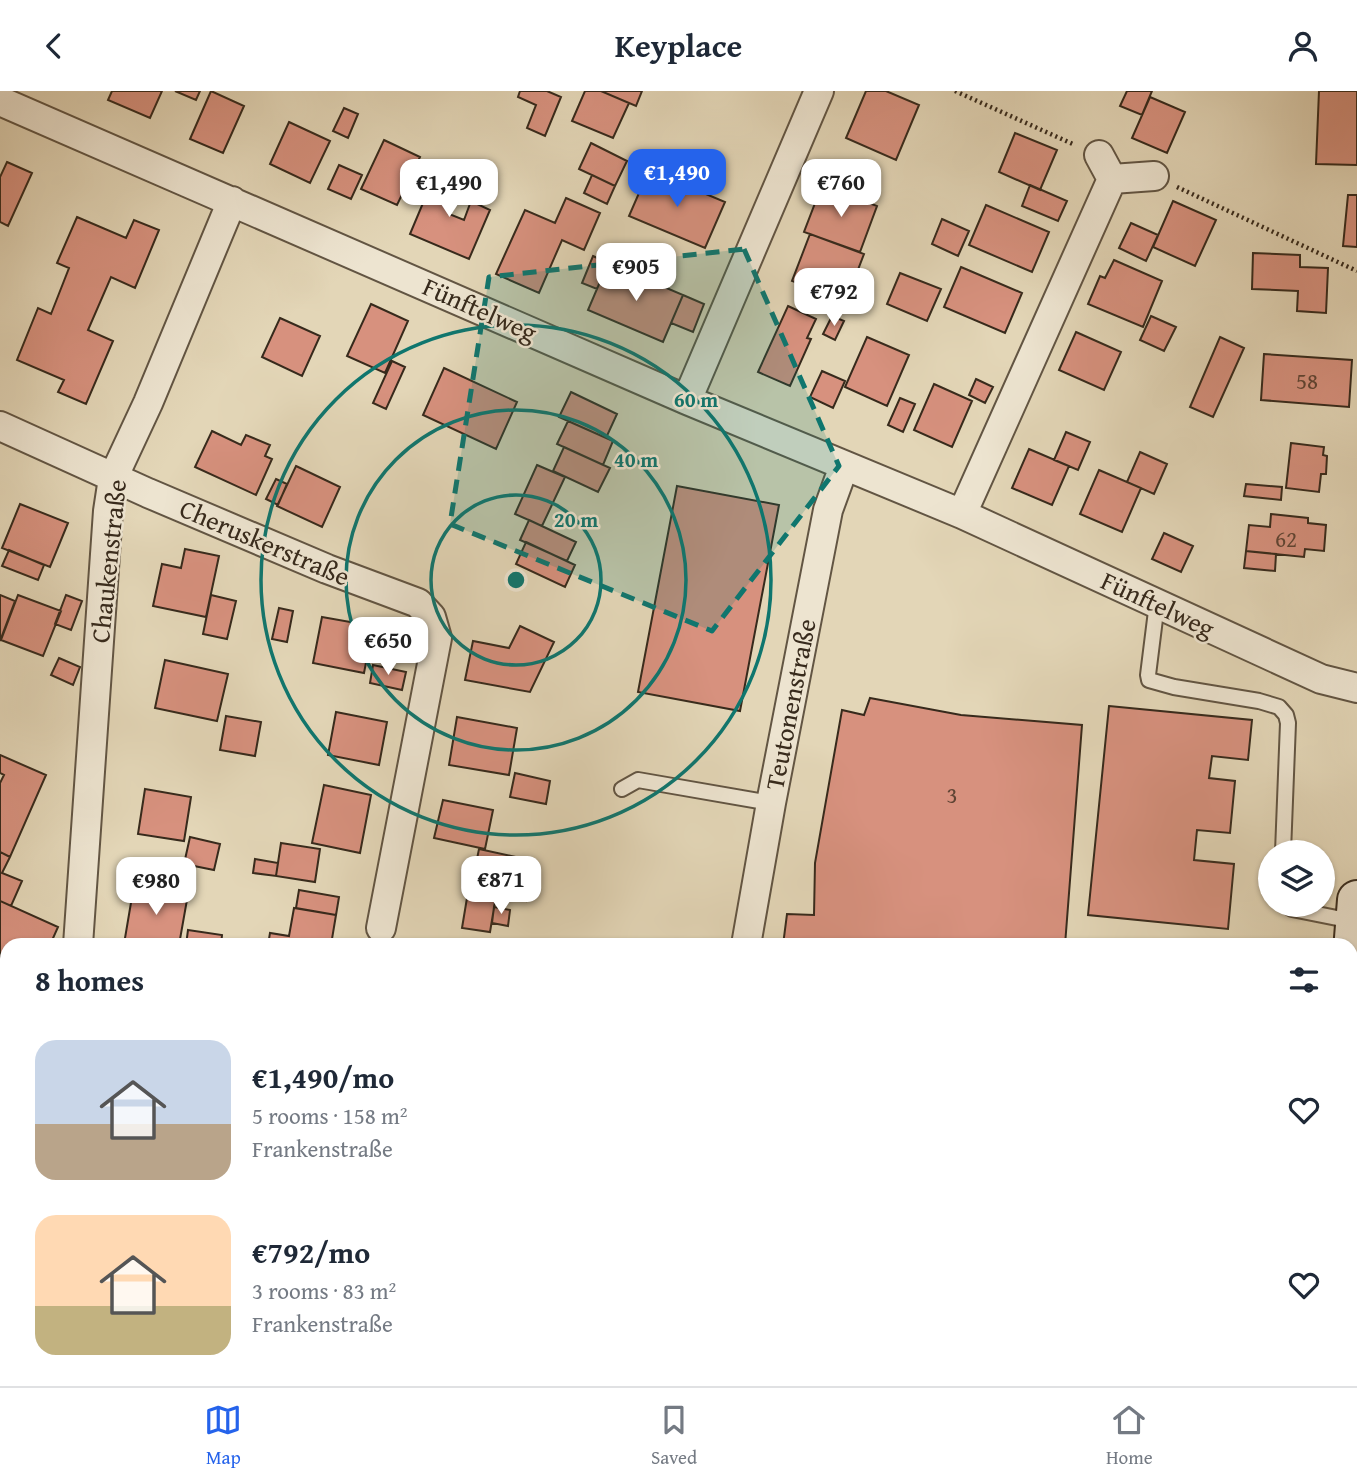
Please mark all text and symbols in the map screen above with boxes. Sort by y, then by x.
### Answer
text: Keyplace [615,22,742,69]
icon: back [35,27,73,65]
icon: person [1284,27,1322,65]
pin: €1,490 [620,149,734,209]
text: €1,490 [644,155,710,188]
pin: €1,490 [392,159,506,219]
pin: €760 [800,159,882,219]
text: €1,490 [416,165,482,198]
text: €760 [817,165,865,198]
pin: €905 [595,243,677,303]
text: €905 [612,249,660,282]
street label: Fünftelweg [417,266,543,352]
pin: €792 [793,268,875,328]
text: €792 [810,274,858,307]
house number: 58 [1296,364,1318,397]
text: 60 m [674,384,718,415]
text: 40 m [614,444,658,475]
street label: Chaukenstraße [80,477,136,645]
street label: Cheruskerstraße [174,489,356,595]
text: 20 m [554,504,598,535]
house number: 62 [1275,522,1297,555]
street label: Fünftelweg [1095,561,1221,647]
centre of rings [504,568,528,592]
street label: Teutonenstraße [754,615,826,793]
pin: €650 [347,617,429,677]
text: €650 [364,623,412,656]
house number: 3 [946,778,958,811]
map controls [1258,840,1335,917]
button: layers [1258,840,1335,917]
pin: €980 [115,857,197,917]
pin: €871 [460,857,542,916]
text: €871 [477,862,525,895]
text: €980 [132,863,180,896]
text: 8 homes [35,958,144,1002]
icon: filters [1285,961,1323,999]
text: €1,490/mo [252,1055,394,1099]
icon: home [91,1068,175,1152]
icon: heart [1285,1091,1323,1129]
text: 5 rooms · 158 m² [252,1099,407,1132]
text: Frankenstraße [252,1132,393,1165]
text: €792/mo [252,1230,370,1274]
icon: home [91,1243,175,1327]
icon: heart [1285,1266,1323,1304]
text: 3 rooms · 83 m² [252,1274,396,1307]
text: Frankenstraße [252,1307,393,1340]
tab: Map [204,1401,242,1471]
tab: Saved [651,1401,697,1471]
tab: Home [1106,1401,1153,1471]

